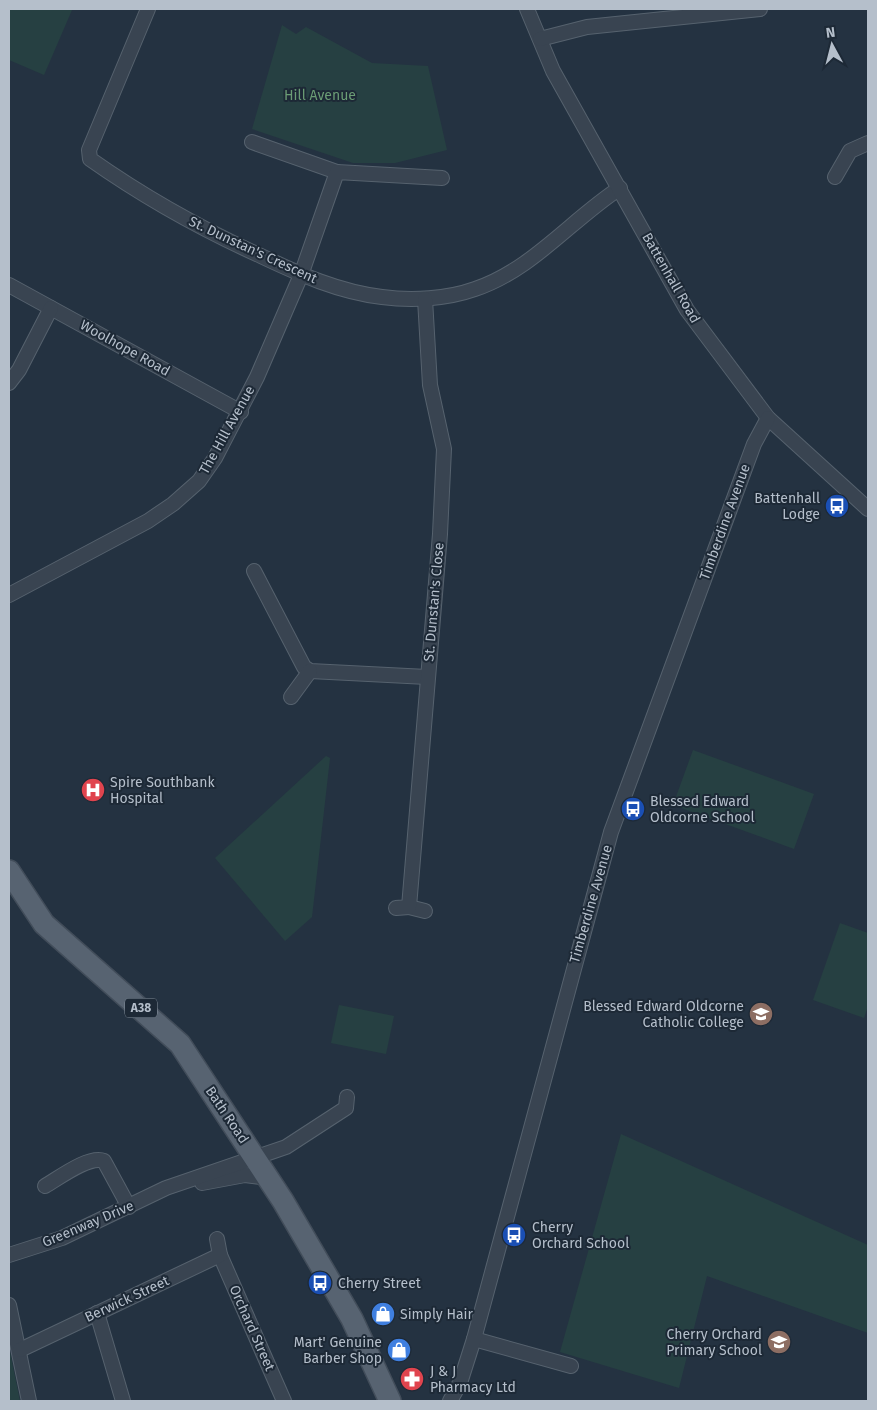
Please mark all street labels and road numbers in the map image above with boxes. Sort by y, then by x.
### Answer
street label: St. Dunstan's Crescent [186,213,321,288]
street label: Battenhall Road [638,230,704,326]
street label: Woolhope Road [77,316,173,380]
street label: The Hill Avenue [196,383,258,477]
street label: Timberdine Avenue [696,462,754,582]
street label: St. Dunstan's Close [420,542,448,662]
street label: Timberdine Avenue [566,843,616,965]
road number: A38 [125,998,157,1018]
street label: Bath Road [202,1083,252,1147]
street label: Greenway Drive [40,1197,136,1251]
street label: Berwick Street [82,1272,173,1326]
street label: Orchard Street [225,1282,279,1374]

